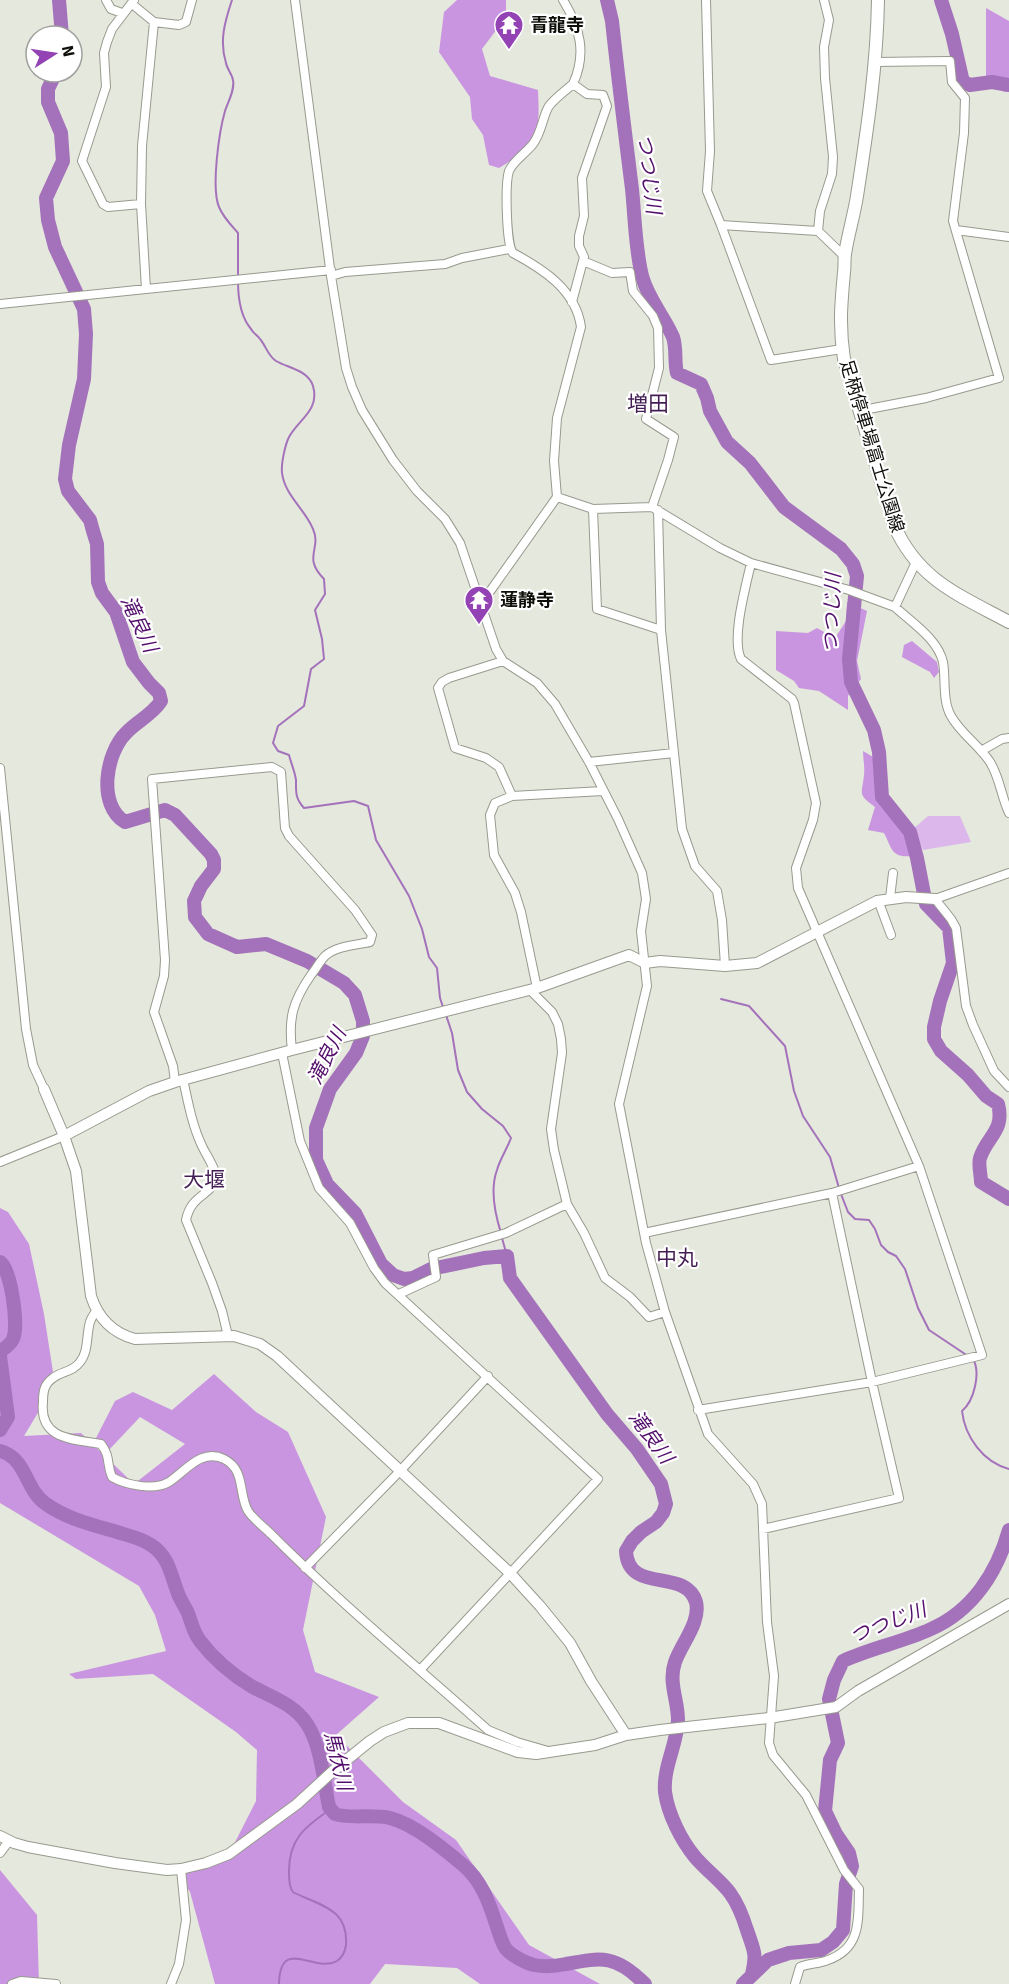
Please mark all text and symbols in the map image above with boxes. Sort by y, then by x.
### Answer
temple icon: 青龍寺 [493,9,525,51]
place label: 青龍寺 [530,14,584,36]
north arrow [24,24,84,84]
text: N [57,44,79,59]
water label: つつじ川 [632,133,667,217]
street label: 足柄停車場富士公園線 [835,357,909,535]
district label: 増田 [627,391,669,417]
water label: つつじ川 [818,571,846,653]
temple icon: 蓮静寺 [463,584,495,626]
place label: 蓮静寺 [500,589,554,611]
water label: 滝良川 [115,592,164,658]
water label: 滝良川 [302,1022,353,1088]
district label: 大堰 [183,1167,225,1193]
district label: 中丸 [656,1245,698,1271]
water label: 滝良川 [623,1405,680,1470]
water label: つつじ川 [846,1596,932,1649]
water label: 馬伏川 [319,1729,358,1795]

